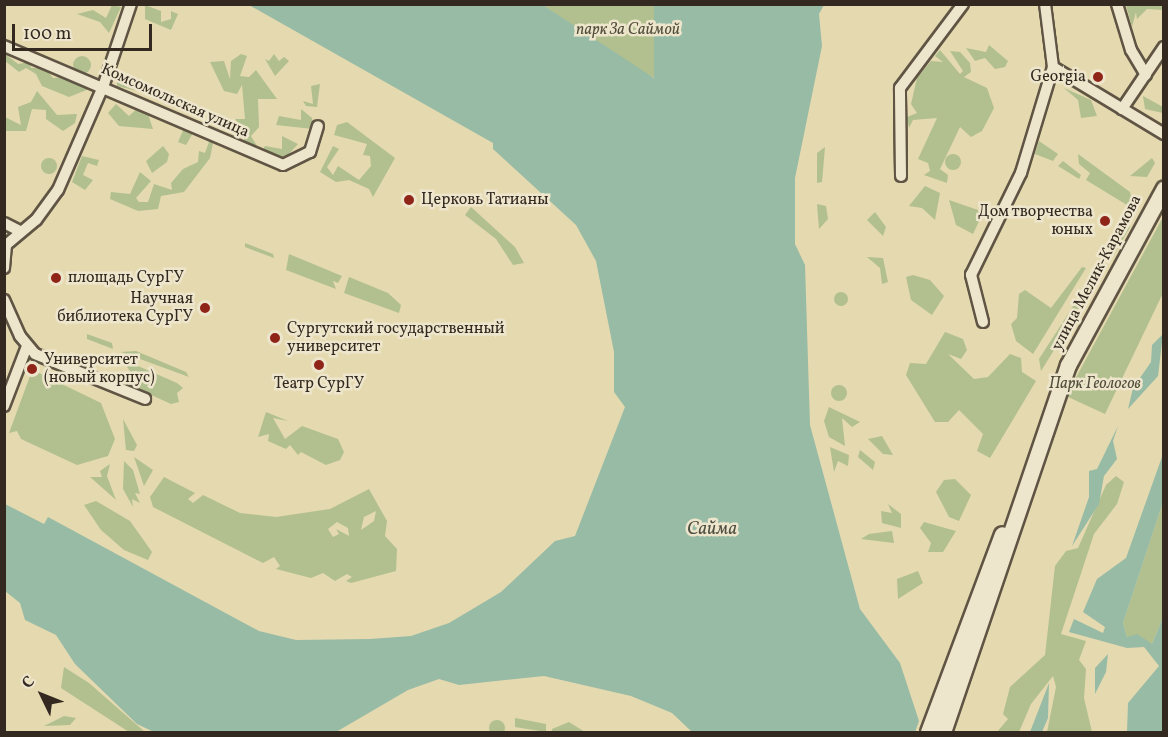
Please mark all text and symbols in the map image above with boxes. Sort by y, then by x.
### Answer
scale bar [15,12,154,50]
park label: парк За Саймой [576,20,680,40]
text: 100 m [23,22,72,47]
street label: Комсомольская улица [98,60,252,142]
place label: Georgia [1031,67,1086,87]
marker: Georgia [1091,70,1105,84]
place label: Церковь Татианы [421,190,549,210]
street label: улица Мелик-Карамова [1048,192,1146,354]
marker: Церковь Татианы [402,193,416,207]
place label: Дом творчества юных [978,202,1093,240]
marker: Дом творчества юных [1098,214,1112,228]
place label: площадь СурГУ [68,268,184,288]
marker: площадь СурГУ [49,271,63,285]
place label: Научная библиотека СурГУ [57,289,193,327]
marker: Научная библиотека СурГУ [198,301,212,315]
place label: Сургутский государственный университет [287,319,505,357]
marker: Сургутский государственный университет [268,331,282,345]
place label: Университет (новый корпус) [44,350,155,388]
marker: Театр СурГУ [312,358,326,372]
marker: Университет (новый корпус) [25,362,39,376]
place label: Театр СурГУ [274,374,364,394]
park label: Парк Геологов [1049,374,1141,394]
water label: Сайма [687,519,737,541]
north arrow [12,665,72,725]
text: С [17,671,40,694]

